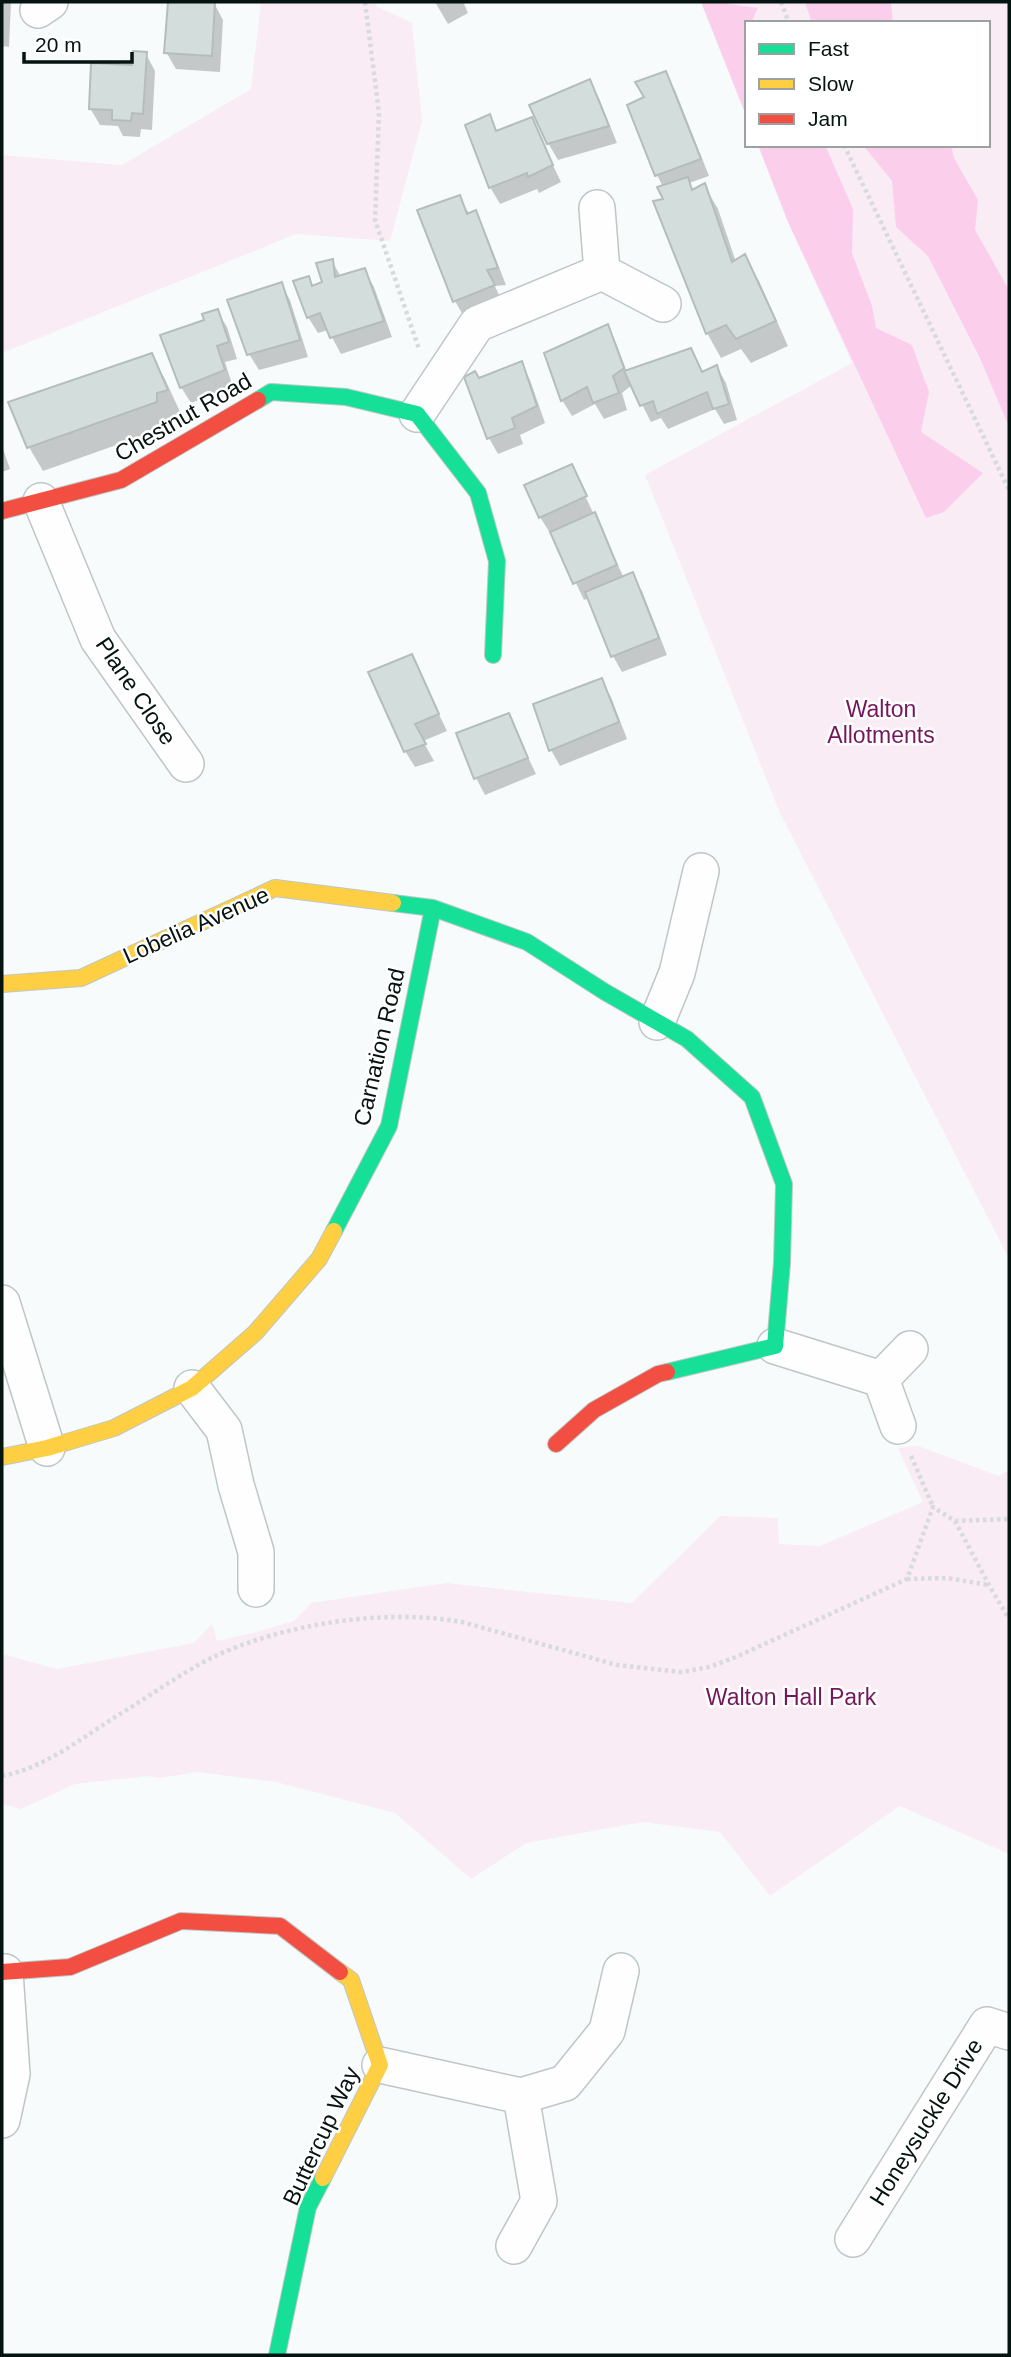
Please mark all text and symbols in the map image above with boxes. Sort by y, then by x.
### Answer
scale bar [24,21,133,65]
legend [745,21,990,147]
text: 20 m [35,33,82,56]
text: Fast [808,37,849,60]
text: Slow [808,72,854,95]
text: Jam [808,107,848,130]
street label: Chestnut Road [110,367,256,467]
street label: Plane Close [91,632,181,750]
park label: Walton Allotments [827,696,935,748]
street label: Lobelia Avenue [119,881,273,969]
street label: Carnation Road [348,966,410,1128]
park label: Walton Hall Park [706,1684,877,1710]
street label: Honeysuckle Drive [864,2034,988,2210]
street label: Buttercup Way [278,2062,365,2209]

